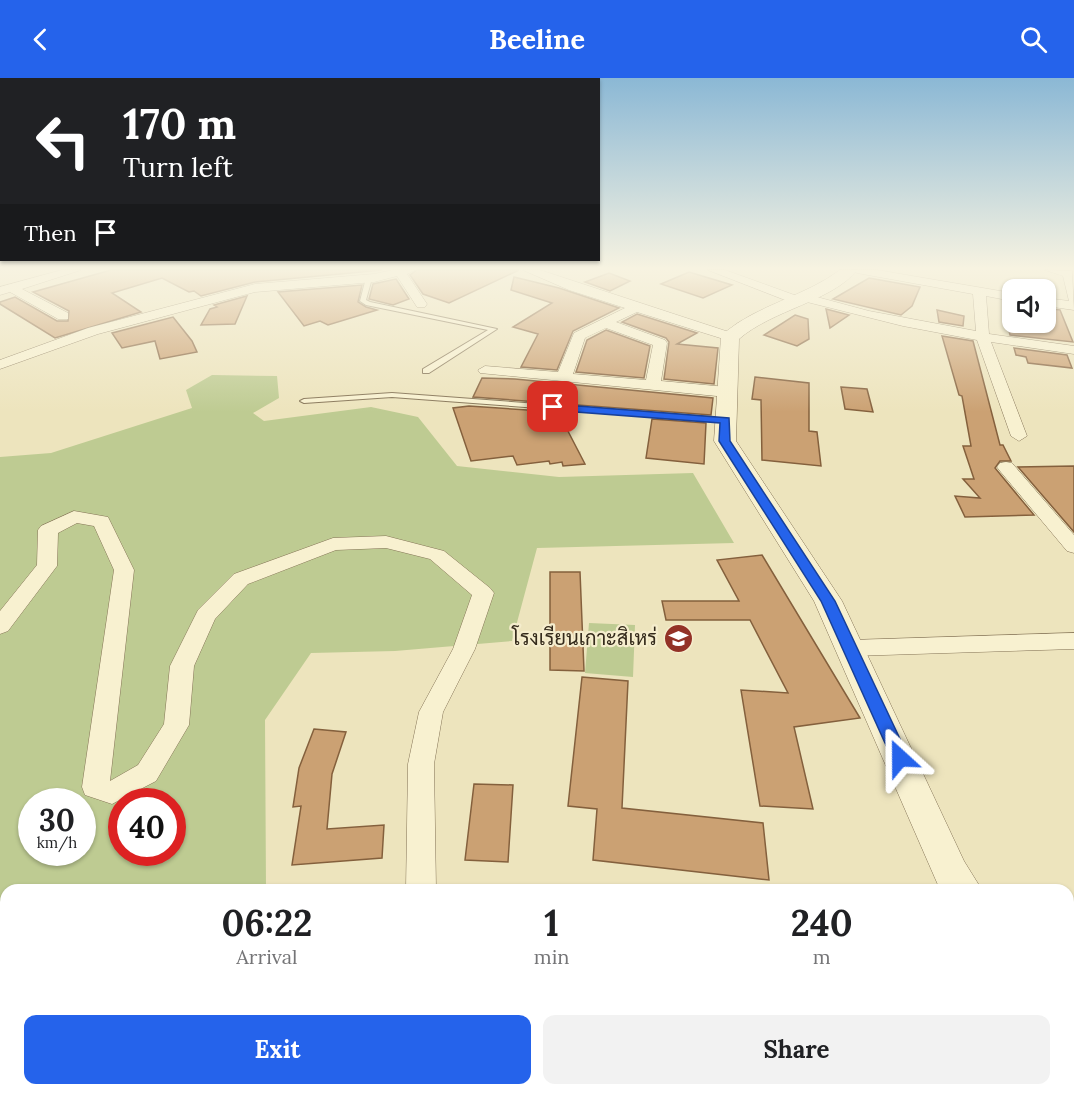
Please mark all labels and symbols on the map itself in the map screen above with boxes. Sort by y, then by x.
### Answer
pin [527,381,578,432]
school or university icon: โรงเรียนเกาะสิเหร่ [662,622,694,654]
place label: โรงเรียนเกาะสิเหร่ [511,625,657,650]
position arrow [868,726,932,790]
speed limit sign: 40 [108,788,186,866]

